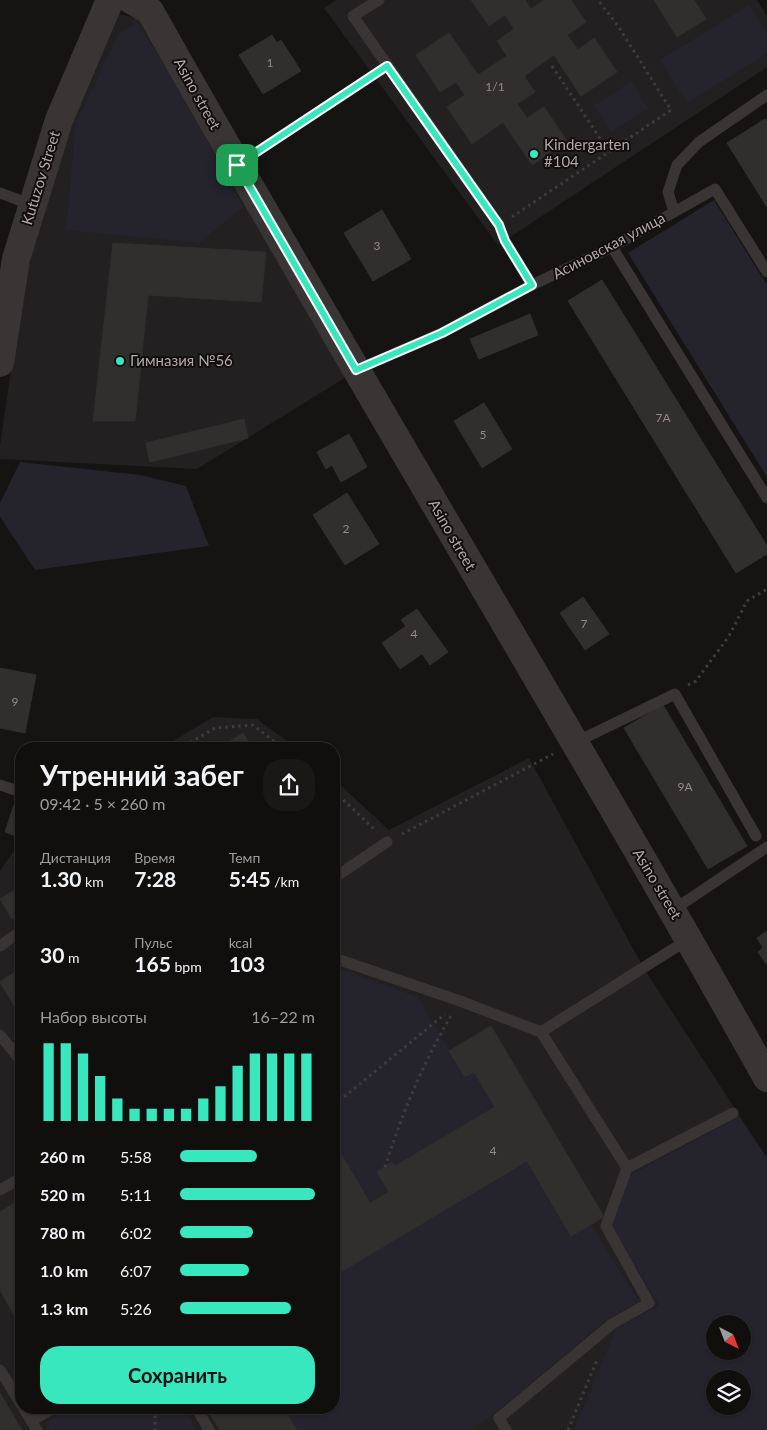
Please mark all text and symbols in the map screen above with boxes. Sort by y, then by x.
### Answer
street label: Asino street [171,55,225,133]
house number: 1 [267,55,274,70]
house number: 1/1 [485,79,505,94]
street label: Kutuzov Street [17,128,63,227]
place label: Kindergarten #104 [544,135,630,170]
pin [216,144,258,186]
marker: Kindergarten #104 [528,148,540,160]
icon: arrive [223,151,251,179]
street label: Асиновская улица [549,208,668,282]
house number: 3 [374,238,381,253]
place label: Гимназия №56 [130,351,233,369]
marker: Гимназия №56 [114,355,126,367]
house number: 7А [655,410,671,425]
house number: 5 [480,427,487,442]
street label: Asino street [425,496,481,574]
house number: 2 [343,521,350,536]
house number: 7 [581,616,588,631]
house number: 4 [411,626,418,641]
house number: 9 [12,694,19,709]
text: Утренний забег [40,758,244,792]
button: share [263,759,315,811]
house number: 9А [677,779,693,794]
text: 09:42 · 5 × 260 m [40,794,165,813]
street label: Asino street [630,845,686,923]
text: Дистанция [40,849,111,866]
text: Время [134,849,175,866]
text: Темп [229,849,260,866]
text: 1.30 [40,866,82,891]
text: 7:28 [134,866,176,891]
text: 5:45 [229,866,271,891]
text: km [82,873,104,890]
text: /km [271,873,299,890]
text: Пульс [134,934,173,951]
text: kcal [229,934,252,951]
text: 30 [40,942,64,967]
text: m [64,949,79,966]
text: 165 [134,951,171,976]
text: 103 [229,951,265,976]
text: bpm [171,958,202,975]
text: Набор высоты [40,1007,147,1026]
text: 16–22 m [251,1007,315,1026]
house number: 4 [490,1143,497,1158]
text: 260 m [40,1147,85,1166]
text: 5:58 [120,1147,152,1166]
text: 520 m [40,1185,85,1204]
text: 5:11 [120,1185,152,1204]
text: 780 m [40,1223,85,1242]
text: 6:02 [120,1223,152,1242]
text: 1.0 km [40,1261,88,1280]
text: 6:07 [120,1261,152,1280]
text: 1.3 km [40,1299,88,1318]
text: 5:26 [120,1299,152,1318]
north arrow [706,1315,751,1360]
map controls [706,1315,751,1415]
button: Сохранить [40,1346,315,1404]
button: layers [706,1370,751,1415]

